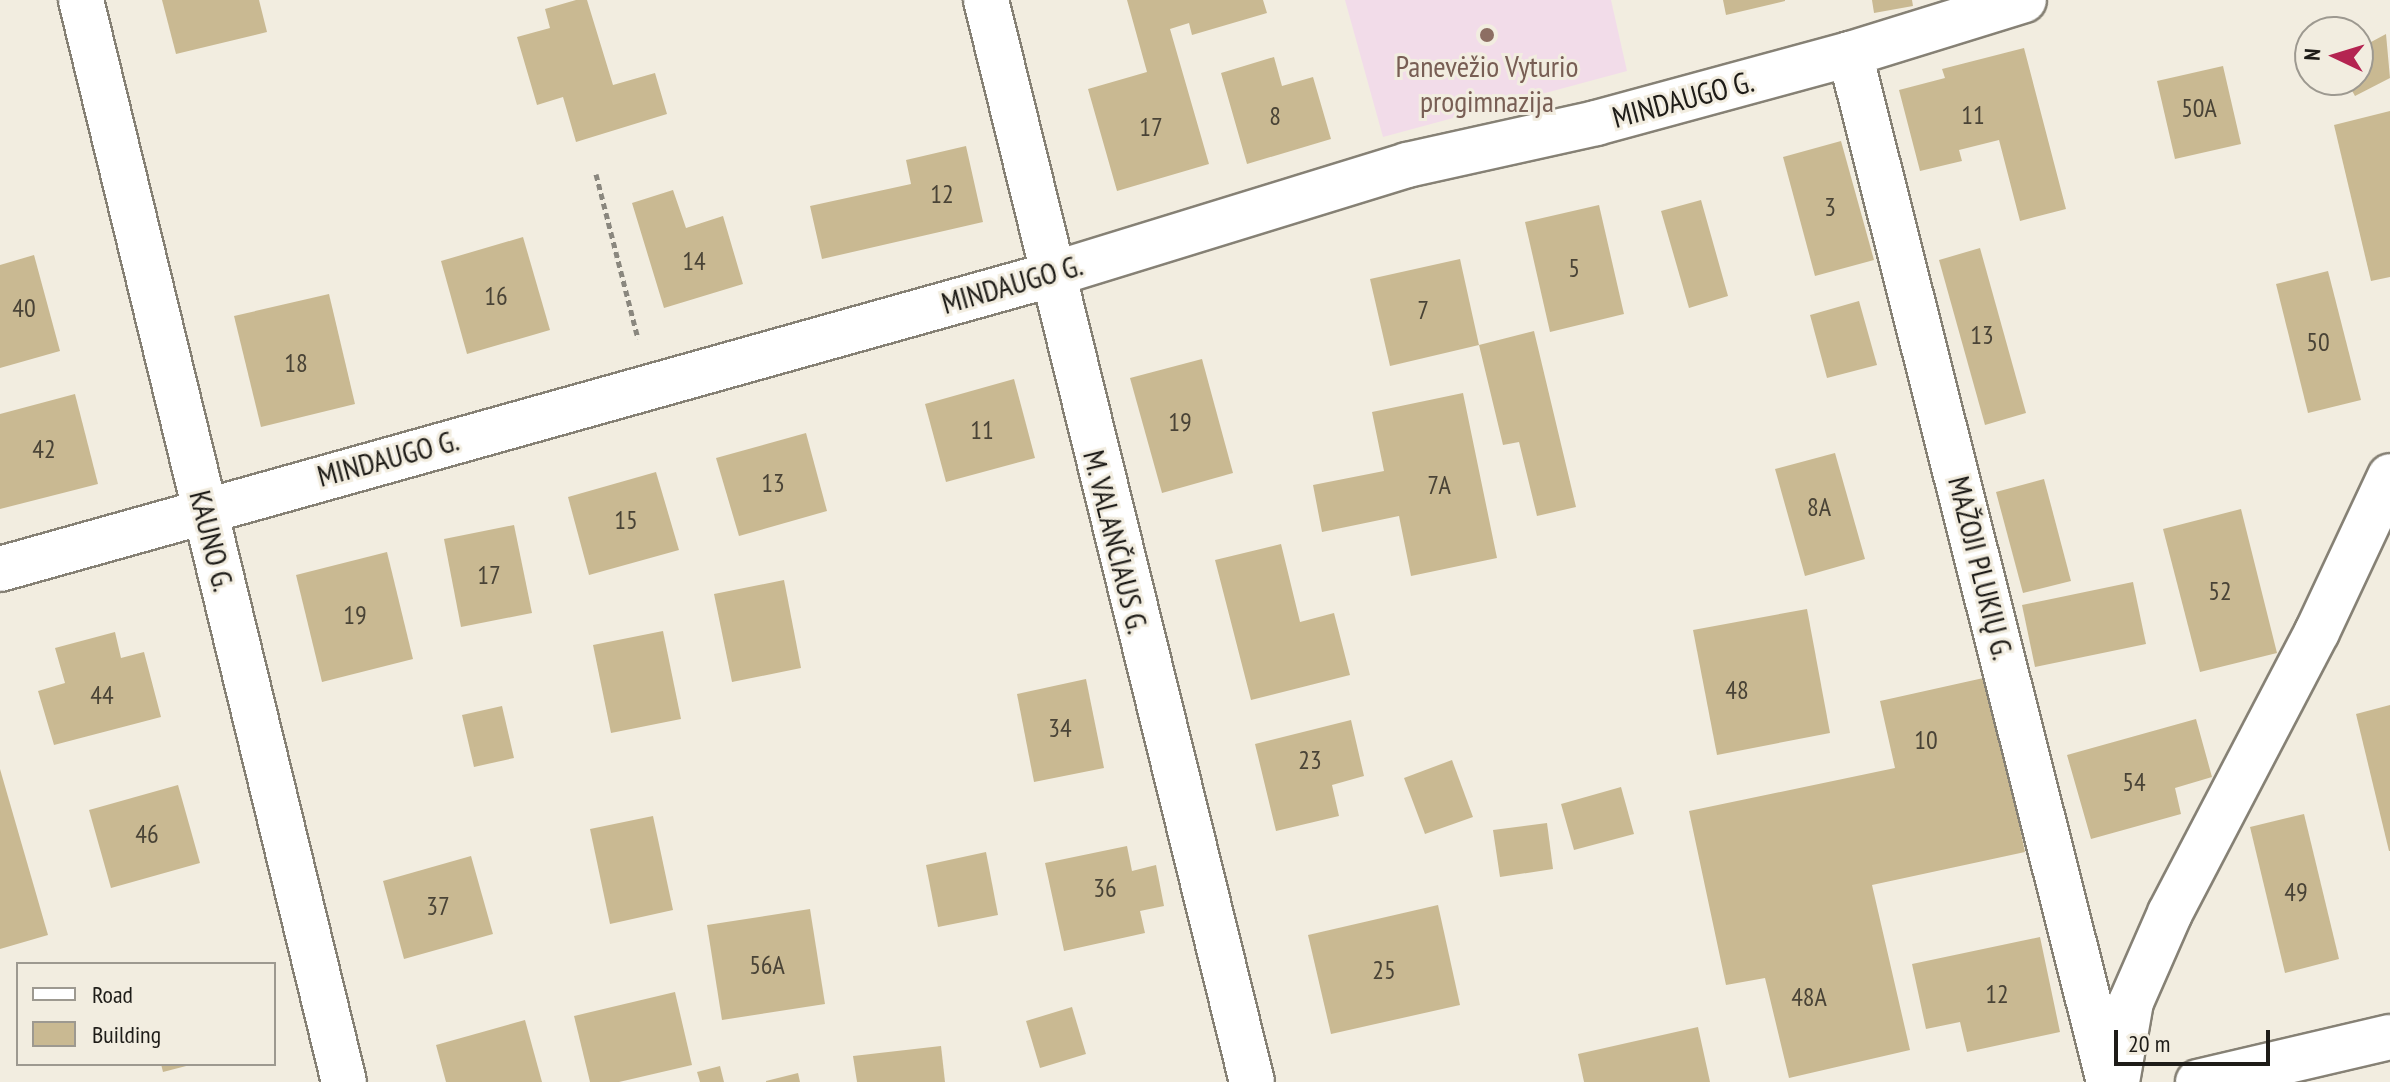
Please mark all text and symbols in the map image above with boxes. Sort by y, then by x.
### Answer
north arrow [2294,16,2374,96]
marker: Panevėžio Vyturio progimnazija [1478,26,1496,44]
place label: Panevėžio Vyturio progimnazija [1395,48,1579,118]
text: N [2298,48,2326,61]
street label: MINDAUGO G. [1608,63,1758,135]
house number: 50A [2181,92,2217,124]
house number: 11 [1961,99,1985,131]
house number: 8 [1269,100,1281,132]
house number: 17 [1139,111,1163,143]
house number: 12 [930,178,954,210]
house number: 3 [1824,191,1836,223]
house number: 14 [682,245,706,277]
street label: MINDAUGO G. [937,247,1087,321]
house number: 5 [1568,252,1580,284]
house number: 16 [484,280,508,312]
house number: 40 [12,292,36,324]
house number: 7 [1417,294,1429,326]
house number: 13 [1970,319,1994,351]
house number: 50 [2306,326,2330,358]
house number: 18 [284,347,308,379]
house number: 19 [1168,406,1192,438]
house number: 11 [970,414,994,446]
street label: MINDAUGO G. [313,422,463,494]
house number: 42 [32,433,56,465]
street label: M. VALANČIAUS G. [1075,445,1157,639]
house number: 13 [761,467,785,499]
house number: 7A [1427,469,1451,501]
street label: MAŽOJI PLUKIŲ G. [1941,472,2021,664]
street label: KAUNO G. [182,487,242,595]
house number: 8A [1807,491,1831,523]
house number: 15 [614,504,638,536]
house number: 17 [477,559,501,591]
house number: 52 [2208,575,2232,607]
house number: 19 [343,599,367,631]
house number: 48 [1725,674,1749,706]
house number: 44 [90,679,114,711]
house number: 34 [1048,712,1072,744]
house number: 10 [1914,724,1938,756]
house number: 23 [1298,744,1322,776]
house number: 54 [2122,766,2146,798]
house number: 46 [135,818,159,850]
house number: 36 [1093,872,1117,904]
house number: 49 [2284,876,2308,908]
house number: 37 [426,890,450,922]
house number: 56A [749,949,785,981]
house number: 25 [1372,954,1396,986]
legend [16,962,276,1066]
house number: 12 [1985,978,2009,1010]
text: Road [92,979,133,1010]
house number: 48A [1791,981,1827,1013]
scale bar [2118,1014,2274,1064]
text: Building [92,1019,161,1050]
text: 20 m [2128,1028,2170,1059]

